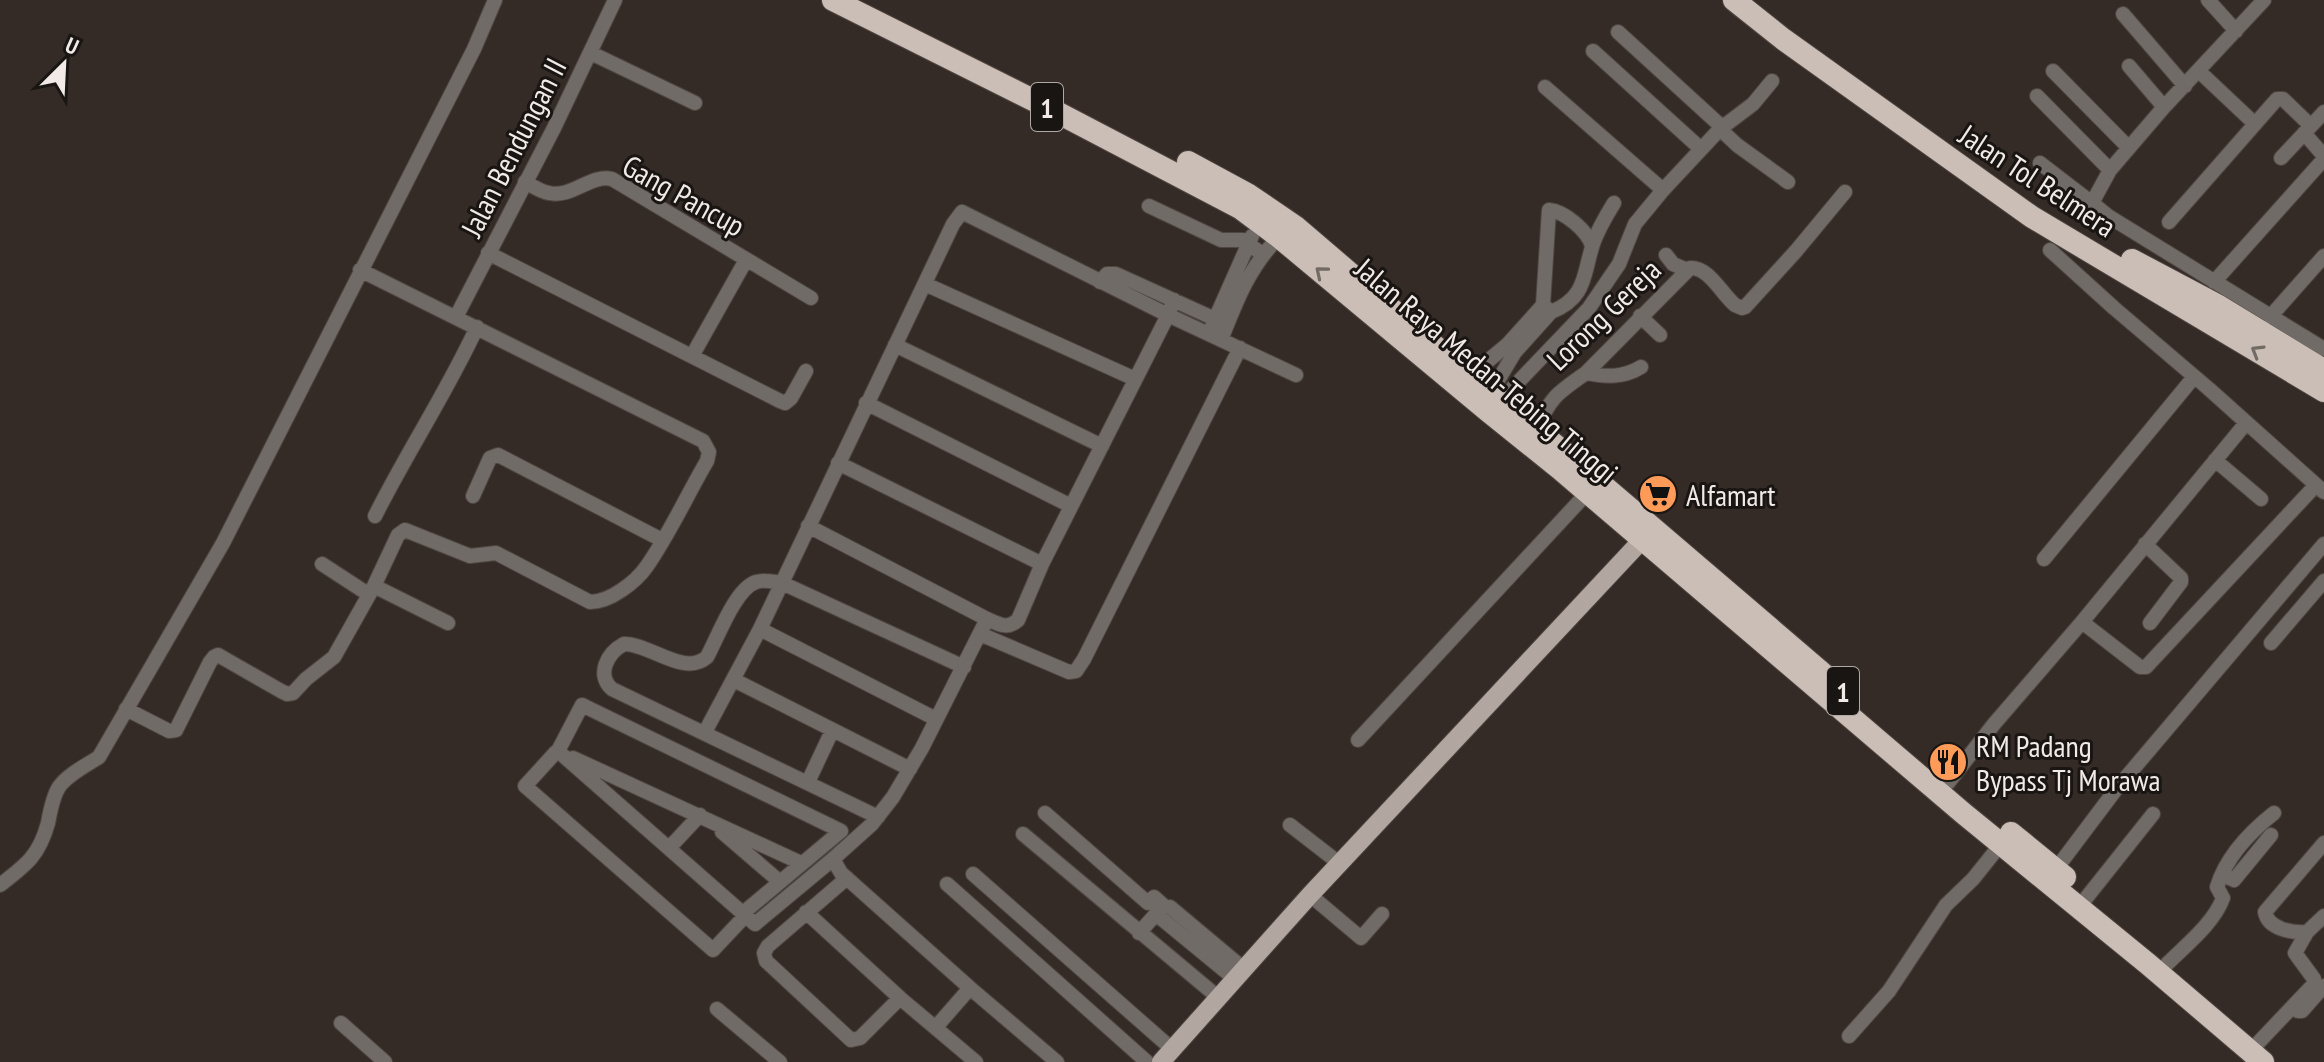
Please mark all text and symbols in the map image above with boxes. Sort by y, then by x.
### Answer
north arrow [24,24,104,104]
text: U [61,31,83,61]
street label: Jalan Bendungan II [451,51,575,244]
road number: 1 [1031,83,1063,131]
street label: Jalan Tol Belmera [1951,114,2124,245]
street label: Gang Pancup [616,145,752,245]
street label: Jalan Raya Medan-Tebing Tinggi [1347,248,1626,491]
street label: Lorong Gereja [1538,250,1668,378]
one-way arrow [1316,267,1330,282]
one-way arrow [2251,345,2266,361]
supermarket icon: Alfamart [1637,473,1679,515]
place label: Alfamart [1686,475,1776,514]
road number: 1 [1827,667,1859,715]
place label: RM Padang Bypass Tj Morawa [1976,726,2161,799]
restaurant icon: RM Padang Bypass Tj Morawa [1927,741,1969,783]

